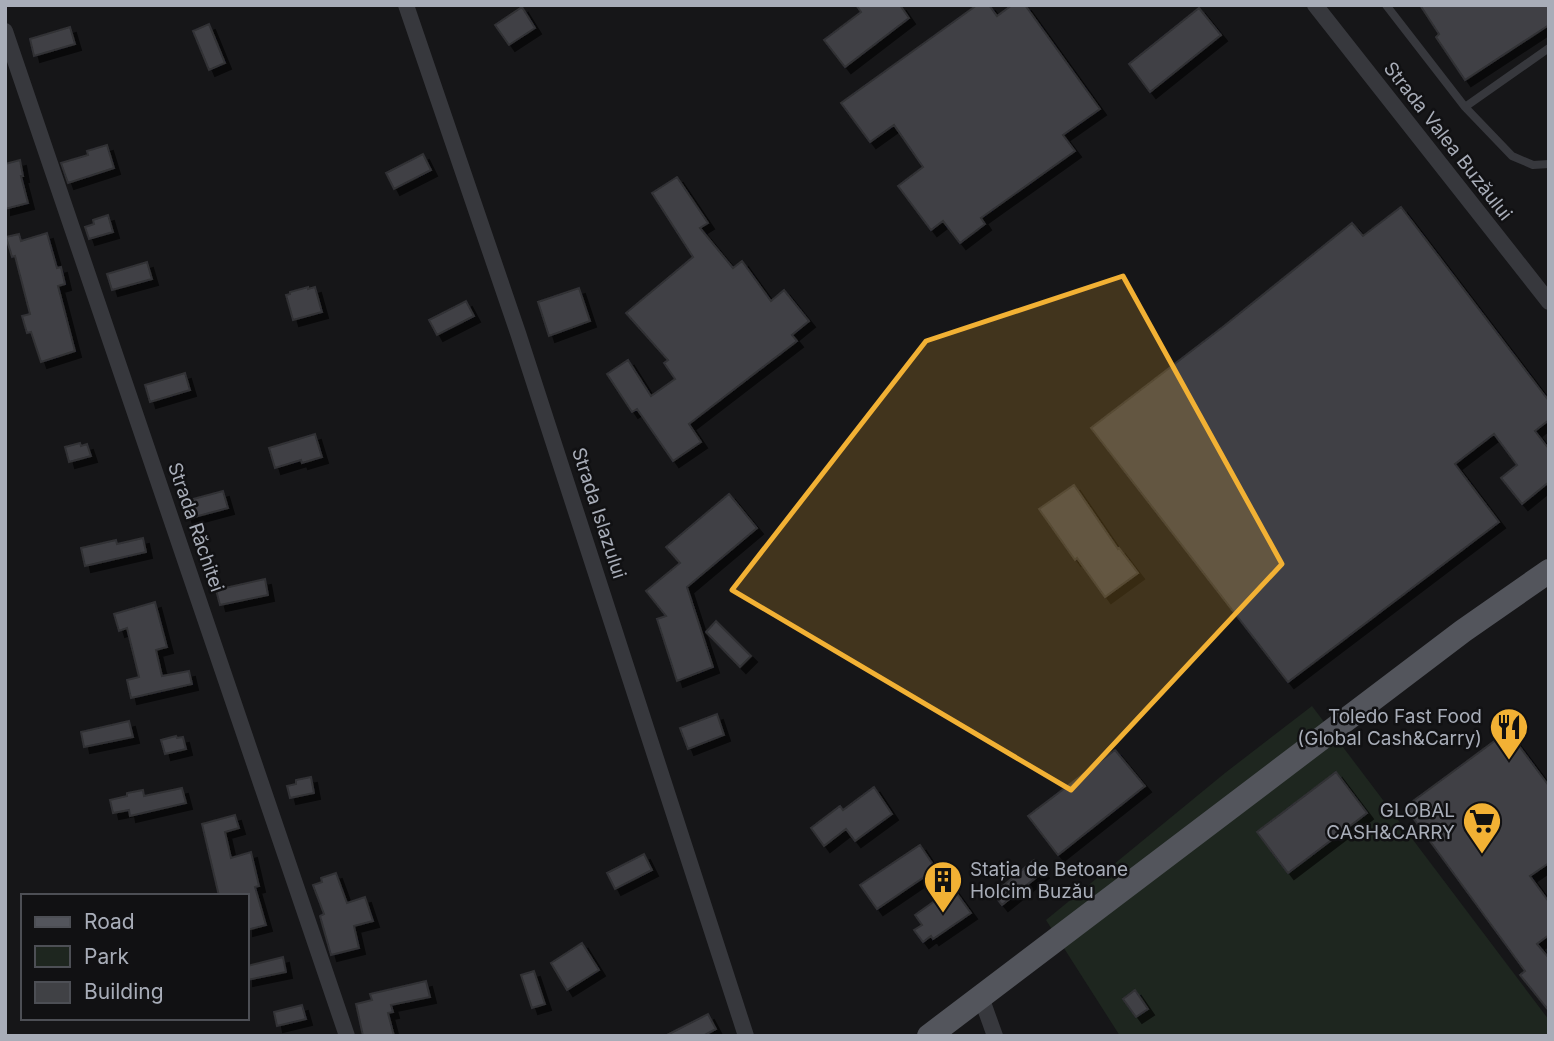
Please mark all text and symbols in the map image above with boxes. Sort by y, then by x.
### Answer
street label: Strada Valea Buzăului [1379,57,1517,225]
street label: Strada Islazului [567,445,631,581]
street label: Strada Răchitei [163,459,229,595]
place label: Toledo Fast Food (Global Cash&Carry) [1297,705,1482,750]
restaurant icon: Toledo Fast Food (Global Cash&Carry) [1488,706,1530,761]
place label: GLOBAL CASH&CARRY [1326,799,1455,844]
supermarket icon: GLOBAL CASH&CARRY [1461,800,1503,855]
place label: Stația de Betoane Holcim Buzău [970,858,1128,903]
building icon: Stația de Betoane Holcim Buzău [922,859,964,914]
legend [21,894,248,1020]
text: Road [84,909,135,934]
text: Park [84,944,129,969]
text: Building [84,979,164,1004]

